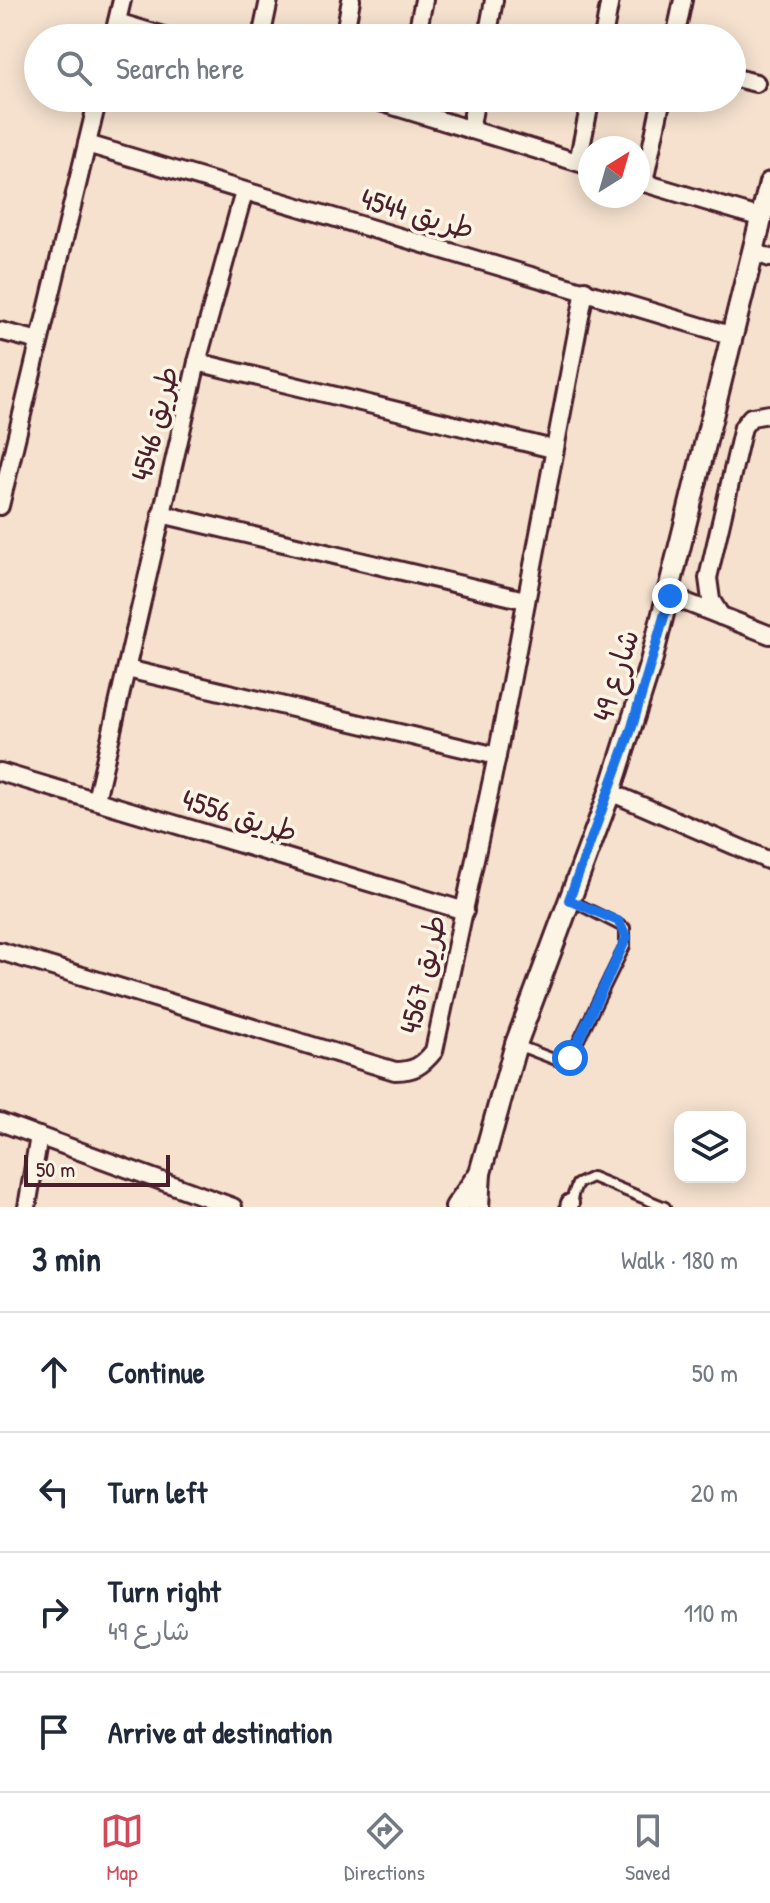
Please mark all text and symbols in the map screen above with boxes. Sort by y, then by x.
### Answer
search box [24,24,746,112]
icon: search [52,46,96,90]
text: Search here [116,48,244,88]
north arrow [578,136,650,208]
street label: طريق 4544 [357,178,479,248]
street label: طريق 4546 [120,361,188,485]
route end [652,578,688,614]
street label: شارع 49 [582,624,650,726]
street label: طريق 4556 [177,779,303,851]
street label: طريق 4567 [389,911,455,1037]
route start [552,1040,588,1076]
map controls [674,1111,746,1183]
button: layers [674,1111,746,1183]
scale bar [24,1151,170,1187]
text: 50 m [36,1154,75,1184]
text: 3 min [32,1236,101,1282]
text: Walk · 180 m [621,1242,738,1277]
icon: ahead [32,1350,76,1394]
text: Continue [108,1352,205,1392]
text: 50 m [692,1355,738,1390]
icon: left [32,1470,76,1514]
text: Turn left [108,1472,207,1512]
text: 20 m [691,1475,738,1510]
text: Turn right [108,1571,221,1611]
icon: right [32,1590,76,1634]
text: 110 m [684,1595,738,1630]
text: شارع 49 [108,1613,190,1648]
icon: arrive [32,1710,76,1754]
text: Arrive at destination [108,1712,333,1752]
tab: Map [100,1809,144,1887]
tab: Directions [344,1809,425,1887]
tab: Saved [625,1809,670,1887]

